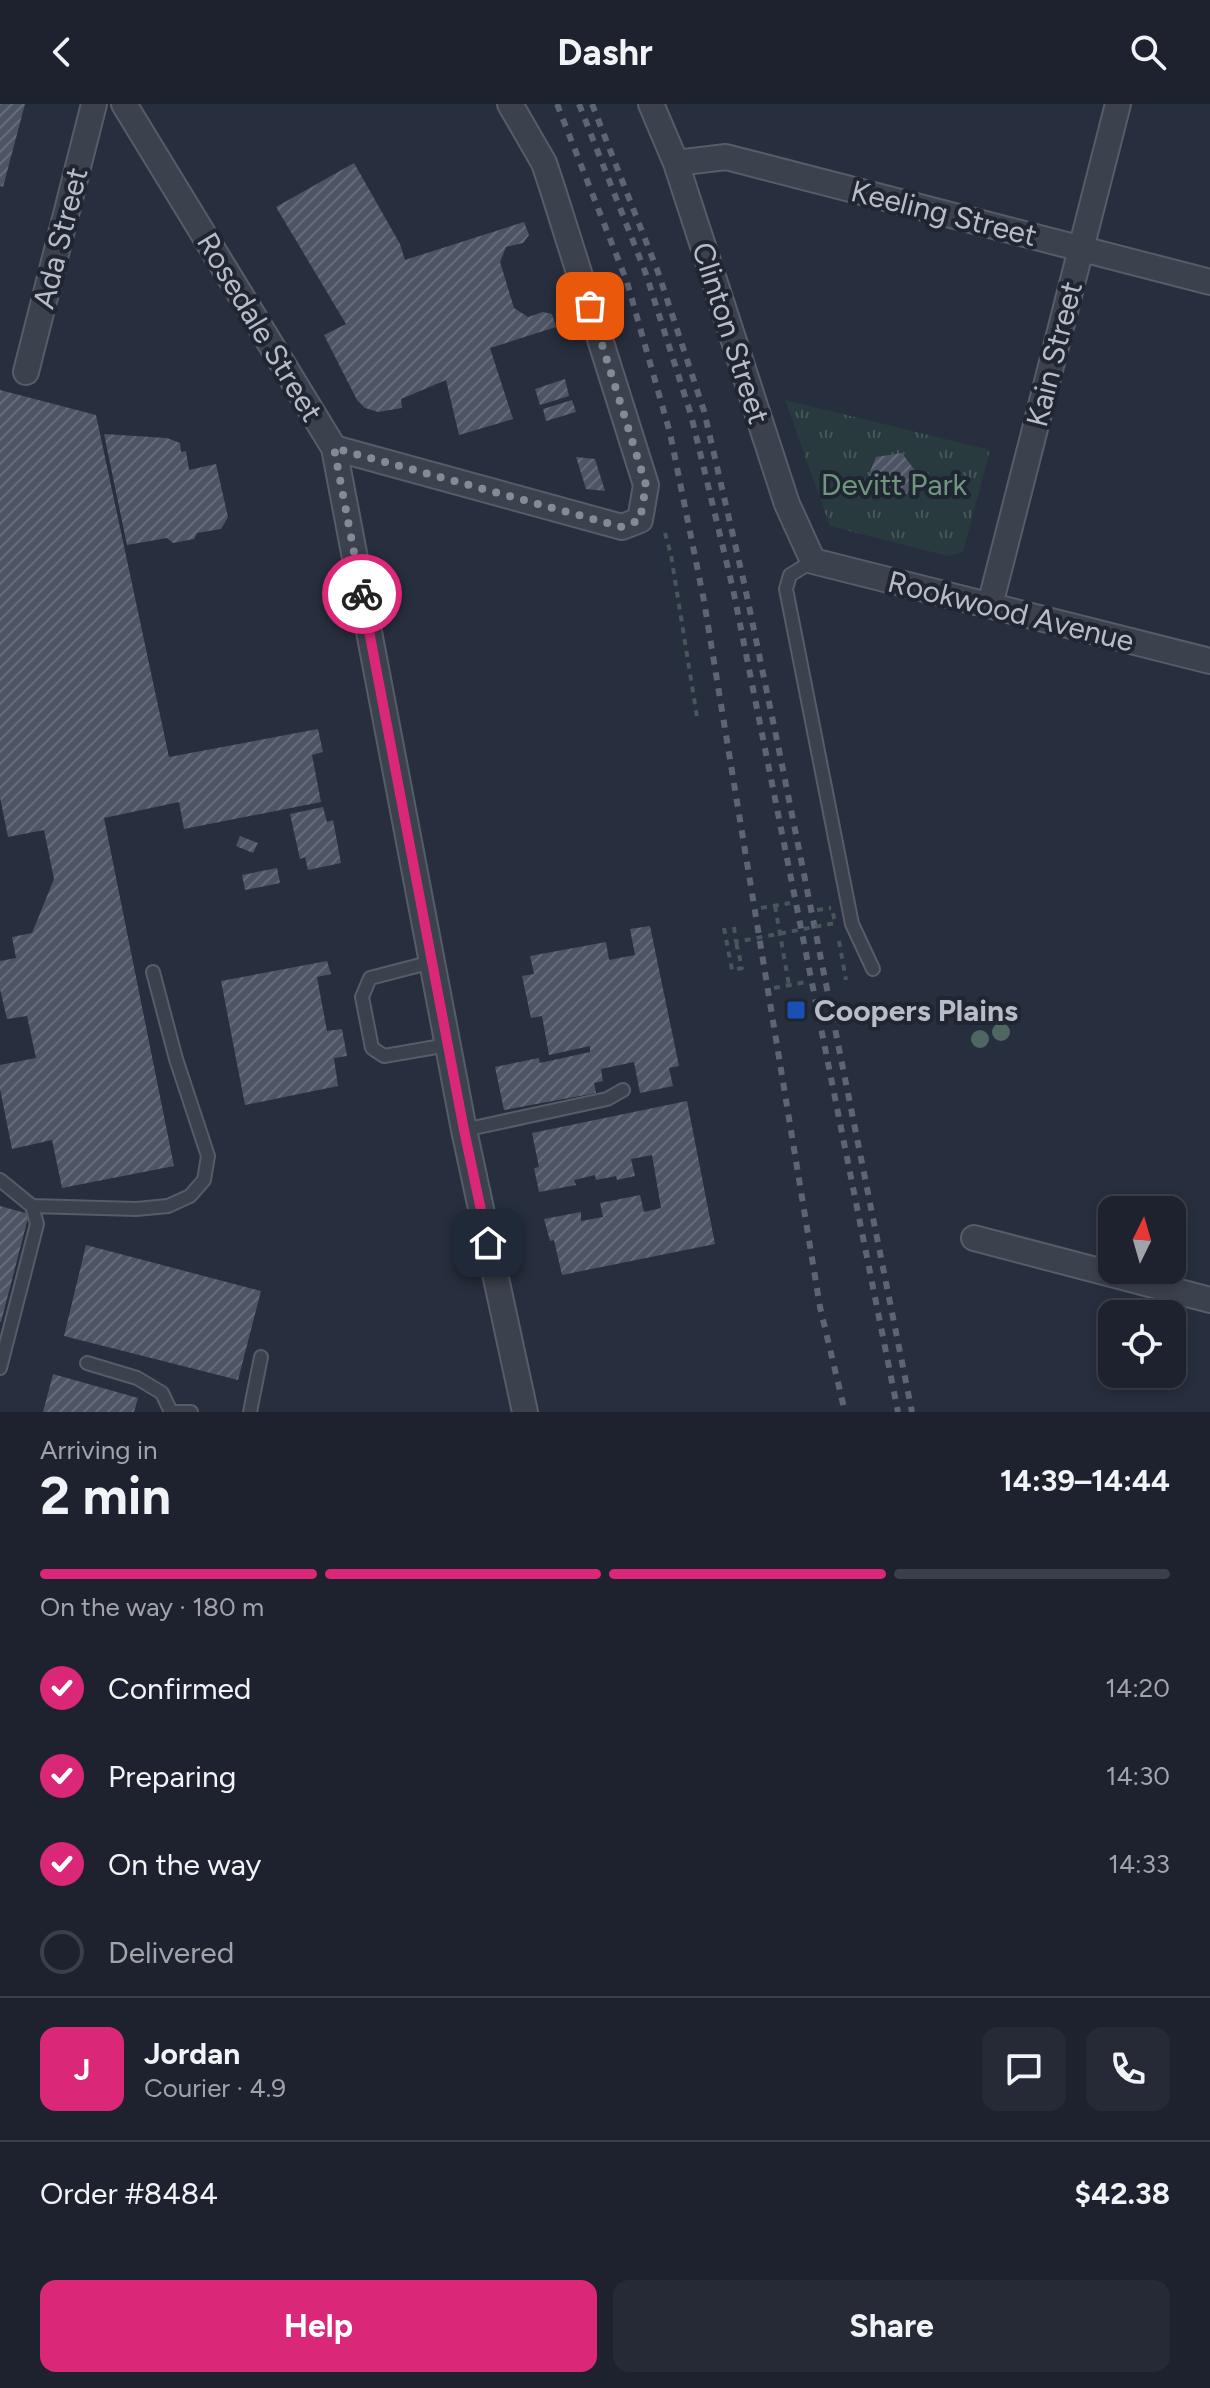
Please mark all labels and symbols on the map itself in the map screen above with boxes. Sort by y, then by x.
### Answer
street label: Ada Street [25,163,95,313]
street label: Keeling Street [847,172,1041,254]
street label: Rosedale Street [189,226,331,428]
street label: Clinton Street [684,238,778,428]
pin [556,272,624,340]
street label: Kain Street [1018,277,1090,431]
park label: Devitt Park [821,466,968,503]
courier [322,554,402,634]
street label: Rookwood Avenue [884,563,1138,659]
place label: Coopers Plains [814,992,1018,1029]
marker: Coopers Plains [785,999,807,1021]
north arrow [1098,1196,1186,1284]
pin [454,1209,522,1277]

